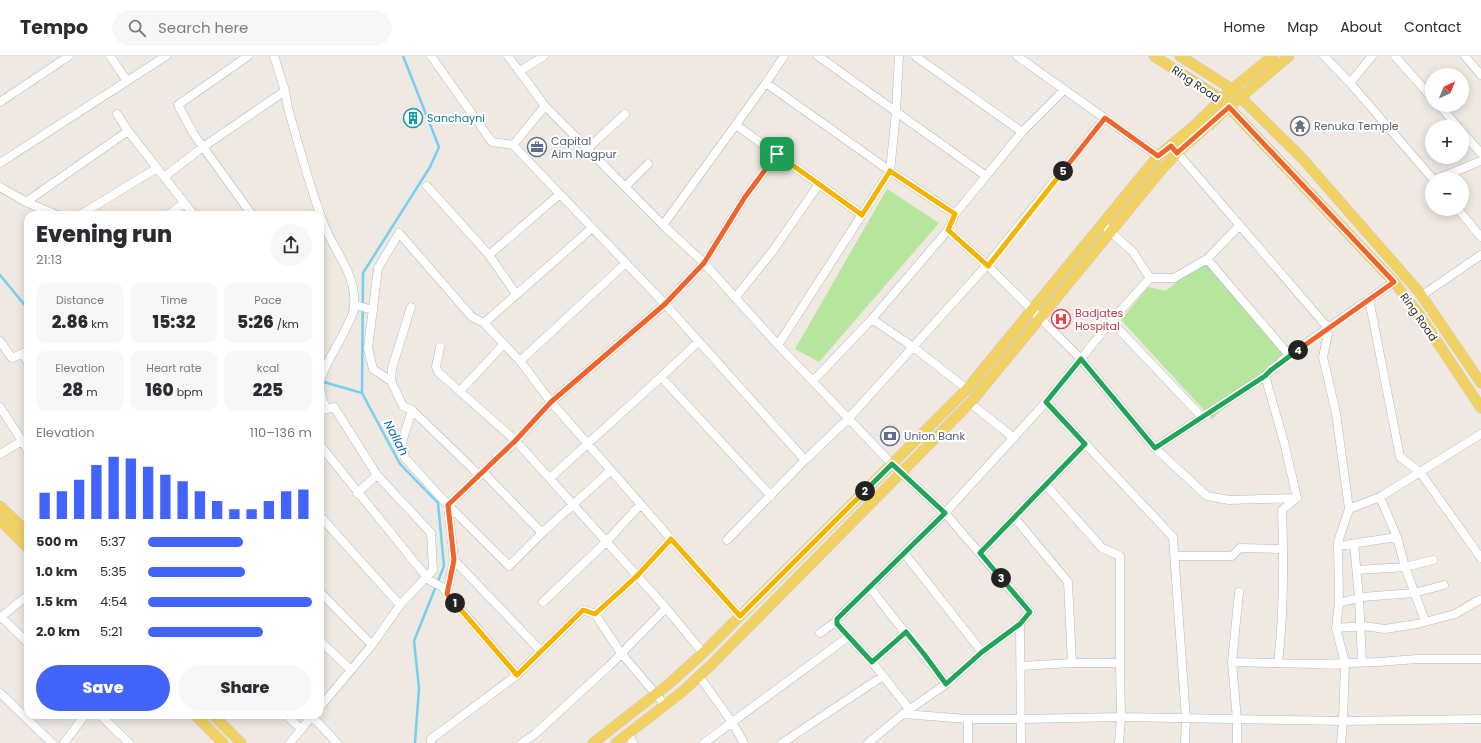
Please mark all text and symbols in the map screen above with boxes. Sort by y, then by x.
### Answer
search box [112,10,392,46]
text: Tempo [20,14,88,41]
icon: search [126,17,148,39]
text: Search here [158,17,248,38]
text: Home [1223,17,1265,37]
text: Map [1287,17,1318,37]
text: About [1340,17,1382,37]
text: Contact [1404,17,1461,37]
street label: Ring Road [1169,62,1223,106]
north arrow [1425,68,1469,112]
map controls [1425,68,1469,216]
building icon: Sanchayni [402,107,424,129]
place label: Sanchayni [427,110,485,126]
temple icon: Renuka Temple [1289,115,1311,137]
place label: Renuka Temple [1314,118,1399,134]
button: + [1425,120,1469,164]
place label: Capital Aim Nagpur [551,133,617,162]
office icon: Capital Aim Nagpur [526,136,548,158]
pin [760,137,794,171]
icon: arrive [766,143,788,165]
pin: 5 [1053,161,1073,181]
text: 5 [1059,163,1067,179]
button: − [1425,172,1469,216]
text: Evening run [36,219,172,250]
button: share [270,224,312,266]
text: 21:13 [36,250,62,269]
street label: Ring Road [1397,290,1441,344]
text: Distance [56,292,104,308]
text: Time [161,292,187,308]
text: Pace [254,292,282,308]
place label: Badjates Hospital [1075,305,1124,334]
hospital icon: Badjates Hospital [1050,308,1072,330]
text: 2.86 [52,310,88,334]
text: 15:32 [153,310,195,334]
text: 5:26 [237,310,274,334]
text: km [88,316,108,332]
text: /km [274,316,299,332]
pin: 4 [1288,340,1308,360]
text: 4 [1294,342,1302,358]
text: Elevation [55,360,105,376]
text: Heart rate [146,360,202,376]
text: kcal [257,360,279,376]
text: 28 [62,378,83,402]
text: 160 [145,378,174,402]
text: 225 [253,378,283,402]
text: m [83,384,98,400]
text: bpm [174,384,203,400]
water label: Nallah [380,417,413,459]
text: Elevation [36,423,95,442]
text: 110–136 m [250,423,312,442]
bank icon: Union Bank [879,425,901,447]
place label: Union Bank [904,428,965,444]
pin: 2 [855,481,875,501]
text: 2 [862,483,868,499]
text: 500 m [36,532,78,551]
text: 5:37 [100,532,126,551]
text: 1.0 km [36,562,78,581]
text: 5:35 [100,562,127,581]
pin: 3 [991,568,1011,588]
text: 3 [998,570,1004,586]
text: 1.5 km [36,592,78,611]
text: 4:54 [100,592,127,611]
pin: 1 [445,593,465,613]
text: 1 [453,595,457,611]
text: 2.0 km [36,622,80,641]
text: 5:21 [100,622,123,641]
button: Save [36,665,170,711]
button: Share [178,665,312,711]

